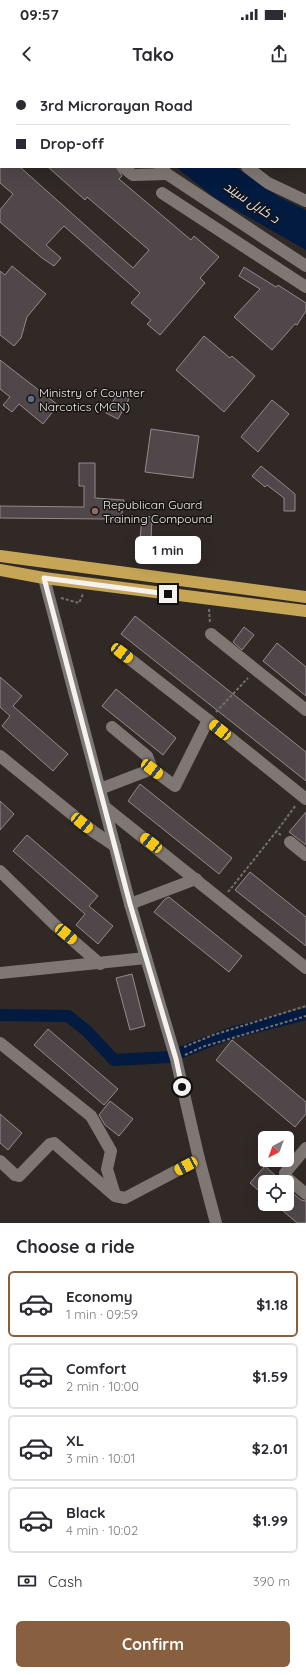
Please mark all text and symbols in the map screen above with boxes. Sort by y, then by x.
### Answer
text: 09:57 [20,5,59,24]
icon: back [16,43,38,65]
text: Tako [132,43,174,66]
icon: share [268,43,290,65]
text: 3rd Microrayan Road [40,96,193,115]
text: Drop-off [40,134,104,153]
water label: د کابل سيند [221,178,283,228]
place label: Ministry of Counter Narcotics (MCN) [39,385,145,414]
marker: Ministry of Counter Narcotics (MCN) [26,394,36,404]
place label: Republican Guard Training Compound [103,497,213,526]
marker: Republican Guard Training Compound [90,506,100,516]
callout: 1 min [135,536,201,564]
text: 1 min [152,542,184,558]
route end [159,585,177,603]
car [109,641,135,665]
car [207,718,233,742]
car [139,757,165,781]
car [69,811,95,835]
car [138,831,164,855]
car [53,922,79,946]
route start [173,1078,191,1096]
north arrow [258,1131,294,1167]
map controls [258,1131,294,1211]
car [173,1155,199,1177]
button: locate [258,1175,294,1211]
text: Choose a ride [16,1235,135,1258]
icon: car [18,1286,54,1322]
text: Economy [66,1287,133,1306]
text: $1.18 [256,1295,288,1314]
text: 1 min · 09:59 [66,1306,138,1322]
icon: car [18,1358,54,1394]
text: Comfort [66,1359,127,1378]
text: $1.59 [252,1367,288,1386]
text: 2 min · 10:00 [66,1378,139,1394]
icon: car [18,1430,54,1466]
text: XL [66,1431,84,1450]
text: $2.01 [252,1439,288,1458]
text: 3 min · 10:01 [66,1450,136,1466]
icon: car [18,1502,54,1538]
text: Black [66,1503,106,1522]
text: $1.99 [252,1511,288,1530]
text: 4 min · 10:02 [66,1522,138,1538]
icon: cash [16,1570,38,1592]
text: Cash [48,1572,82,1591]
text: 390 m [253,1573,290,1589]
button: Confirm [16,1621,290,1667]

